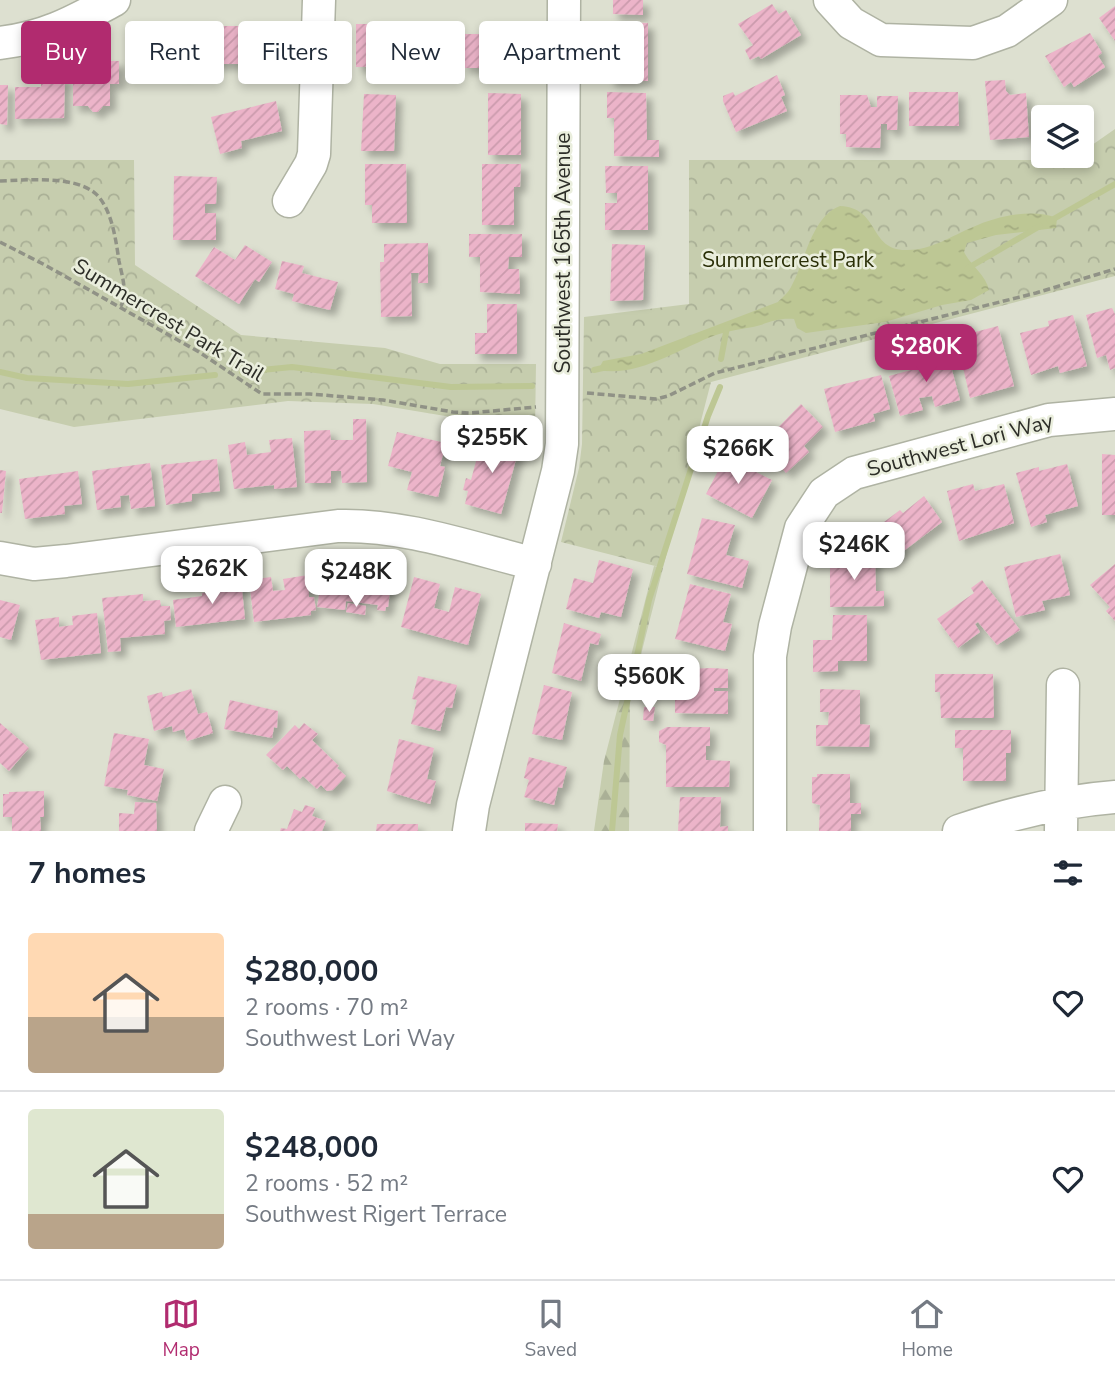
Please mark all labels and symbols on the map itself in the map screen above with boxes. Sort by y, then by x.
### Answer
street label: Southwest 165th Avenue [549,133,577,373]
park label: Summercrest Park [702,246,875,274]
street label: Summercrest Park Trail [68,252,270,389]
pin: $280K [877,324,975,384]
street label: Southwest Lori Way [864,407,1056,483]
pin: $255K [443,416,541,475]
pin: $266K [689,426,787,486]
pin: $246K [805,522,903,582]
pin: $262K [163,546,261,606]
pin: $248K [307,550,405,609]
pin: $560K [600,654,698,714]

